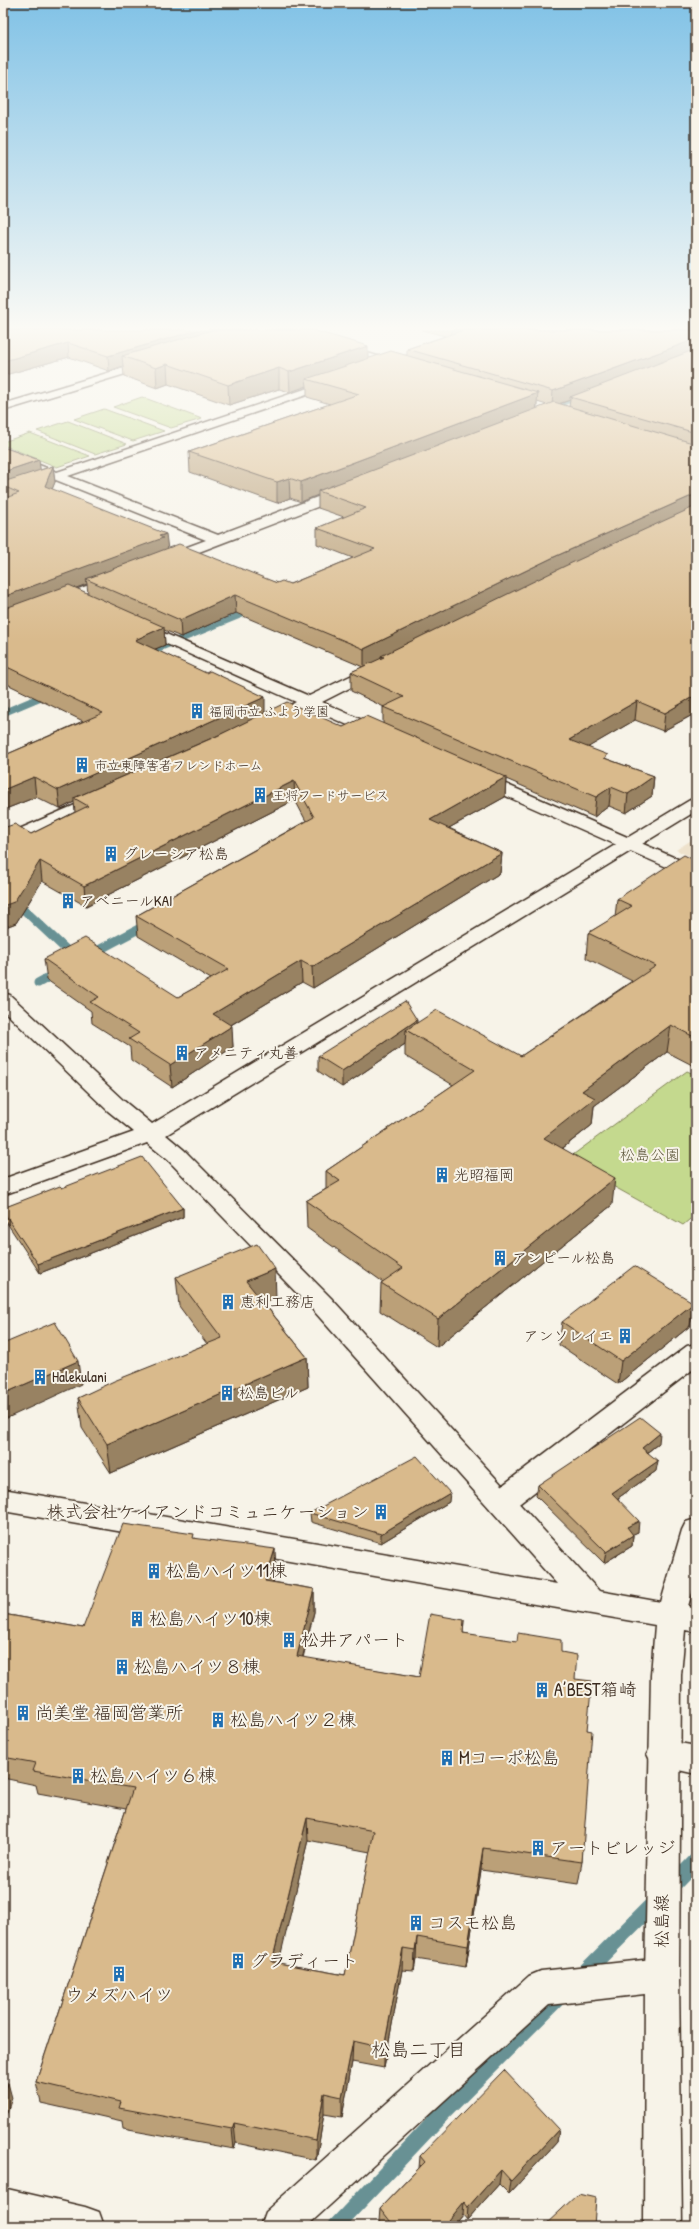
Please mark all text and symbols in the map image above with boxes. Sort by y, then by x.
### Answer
building icon: 福岡市立 ふよう学園 [188,702,206,720]
place label: 福岡市立 ふよう学園 [209,702,329,720]
building icon: 市立東障害者フレンドホーム [73,756,91,774]
place label: 市立東障害者フレンドホーム [94,756,262,774]
building icon: 王将フードサービス [251,786,269,804]
place label: 王将フードサービス [272,786,389,804]
place label: グレーシア松島 [123,843,229,864]
building icon: グレーシア松島 [102,845,120,863]
place label: アベニールKAI [80,890,173,911]
building icon: アベニールKAI [59,892,77,910]
place label: アメニティ丸善 [194,1042,298,1063]
building icon: アメニティ丸善 [173,1044,191,1062]
park label: 松島公園 [620,1144,680,1165]
place label: 光昭福岡 [454,1164,514,1185]
building icon: 光昭福岡 [433,1166,451,1184]
place label: アンピール松島 [512,1247,615,1268]
building icon: アンピール松島 [491,1249,509,1267]
place label: 恵利工務店 [240,1291,315,1312]
building icon: 恵利工務店 [219,1293,237,1311]
place label: アンソレイエ [524,1325,613,1346]
building icon: アンソレイエ [616,1327,634,1345]
place label: Halekulani [52,1366,107,1387]
building icon: Halekulani [31,1368,49,1386]
place label: 松島ビル [239,1382,299,1403]
building icon: 松島ビル [218,1384,236,1402]
place label: 株式会社ケイアンドコミュニケーション [46,1499,369,1524]
building icon: 株式会社ケイアンドコミュニケーション [372,1503,390,1521]
place label: 松島ハイツ11棟 [166,1558,287,1583]
building icon: 松島ハイツ11棟 [145,1562,163,1580]
place label: 松島ハイツ10棟 [149,1606,272,1631]
building icon: 松島ハイツ10棟 [128,1610,146,1628]
place label: 松井アパート [301,1627,408,1652]
building icon: 松井アパート [280,1631,298,1649]
place label: 松島ハイツ８棟 [134,1654,260,1679]
building icon: 松島ハイツ８棟 [113,1658,131,1676]
place label: A’BEST箱崎 [554,1677,637,1702]
building icon: A’BEST箱崎 [533,1681,551,1699]
place label: 尚美堂 福岡営業所 [35,1700,183,1725]
building icon: 尚美堂 福岡営業所 [14,1704,32,1722]
place label: 松島ハイツ２棟 [230,1707,356,1732]
building icon: 松島ハイツ２棟 [209,1711,227,1729]
place label: Mコーポ松島 [459,1745,560,1770]
building icon: Mコーポ松島 [438,1749,456,1767]
place label: 松島ハイツ６棟 [90,1763,216,1788]
building icon: 松島ハイツ６棟 [69,1767,87,1785]
place label: アートビレッジ [550,1835,675,1860]
building icon: アートビレッジ [529,1839,547,1857]
street label: 松島線 [649,1894,674,1948]
place label: コスモ松島 [428,1910,517,1935]
building icon: コスモ松島 [407,1914,425,1932]
place label: グラディート [250,1948,358,1973]
building icon: グラディート [229,1952,247,1970]
building icon: ウメズハイツ [110,1965,128,1983]
place label: ウメズハイツ [65,1982,173,2007]
district label: 松島二丁目 [371,2036,467,2062]

